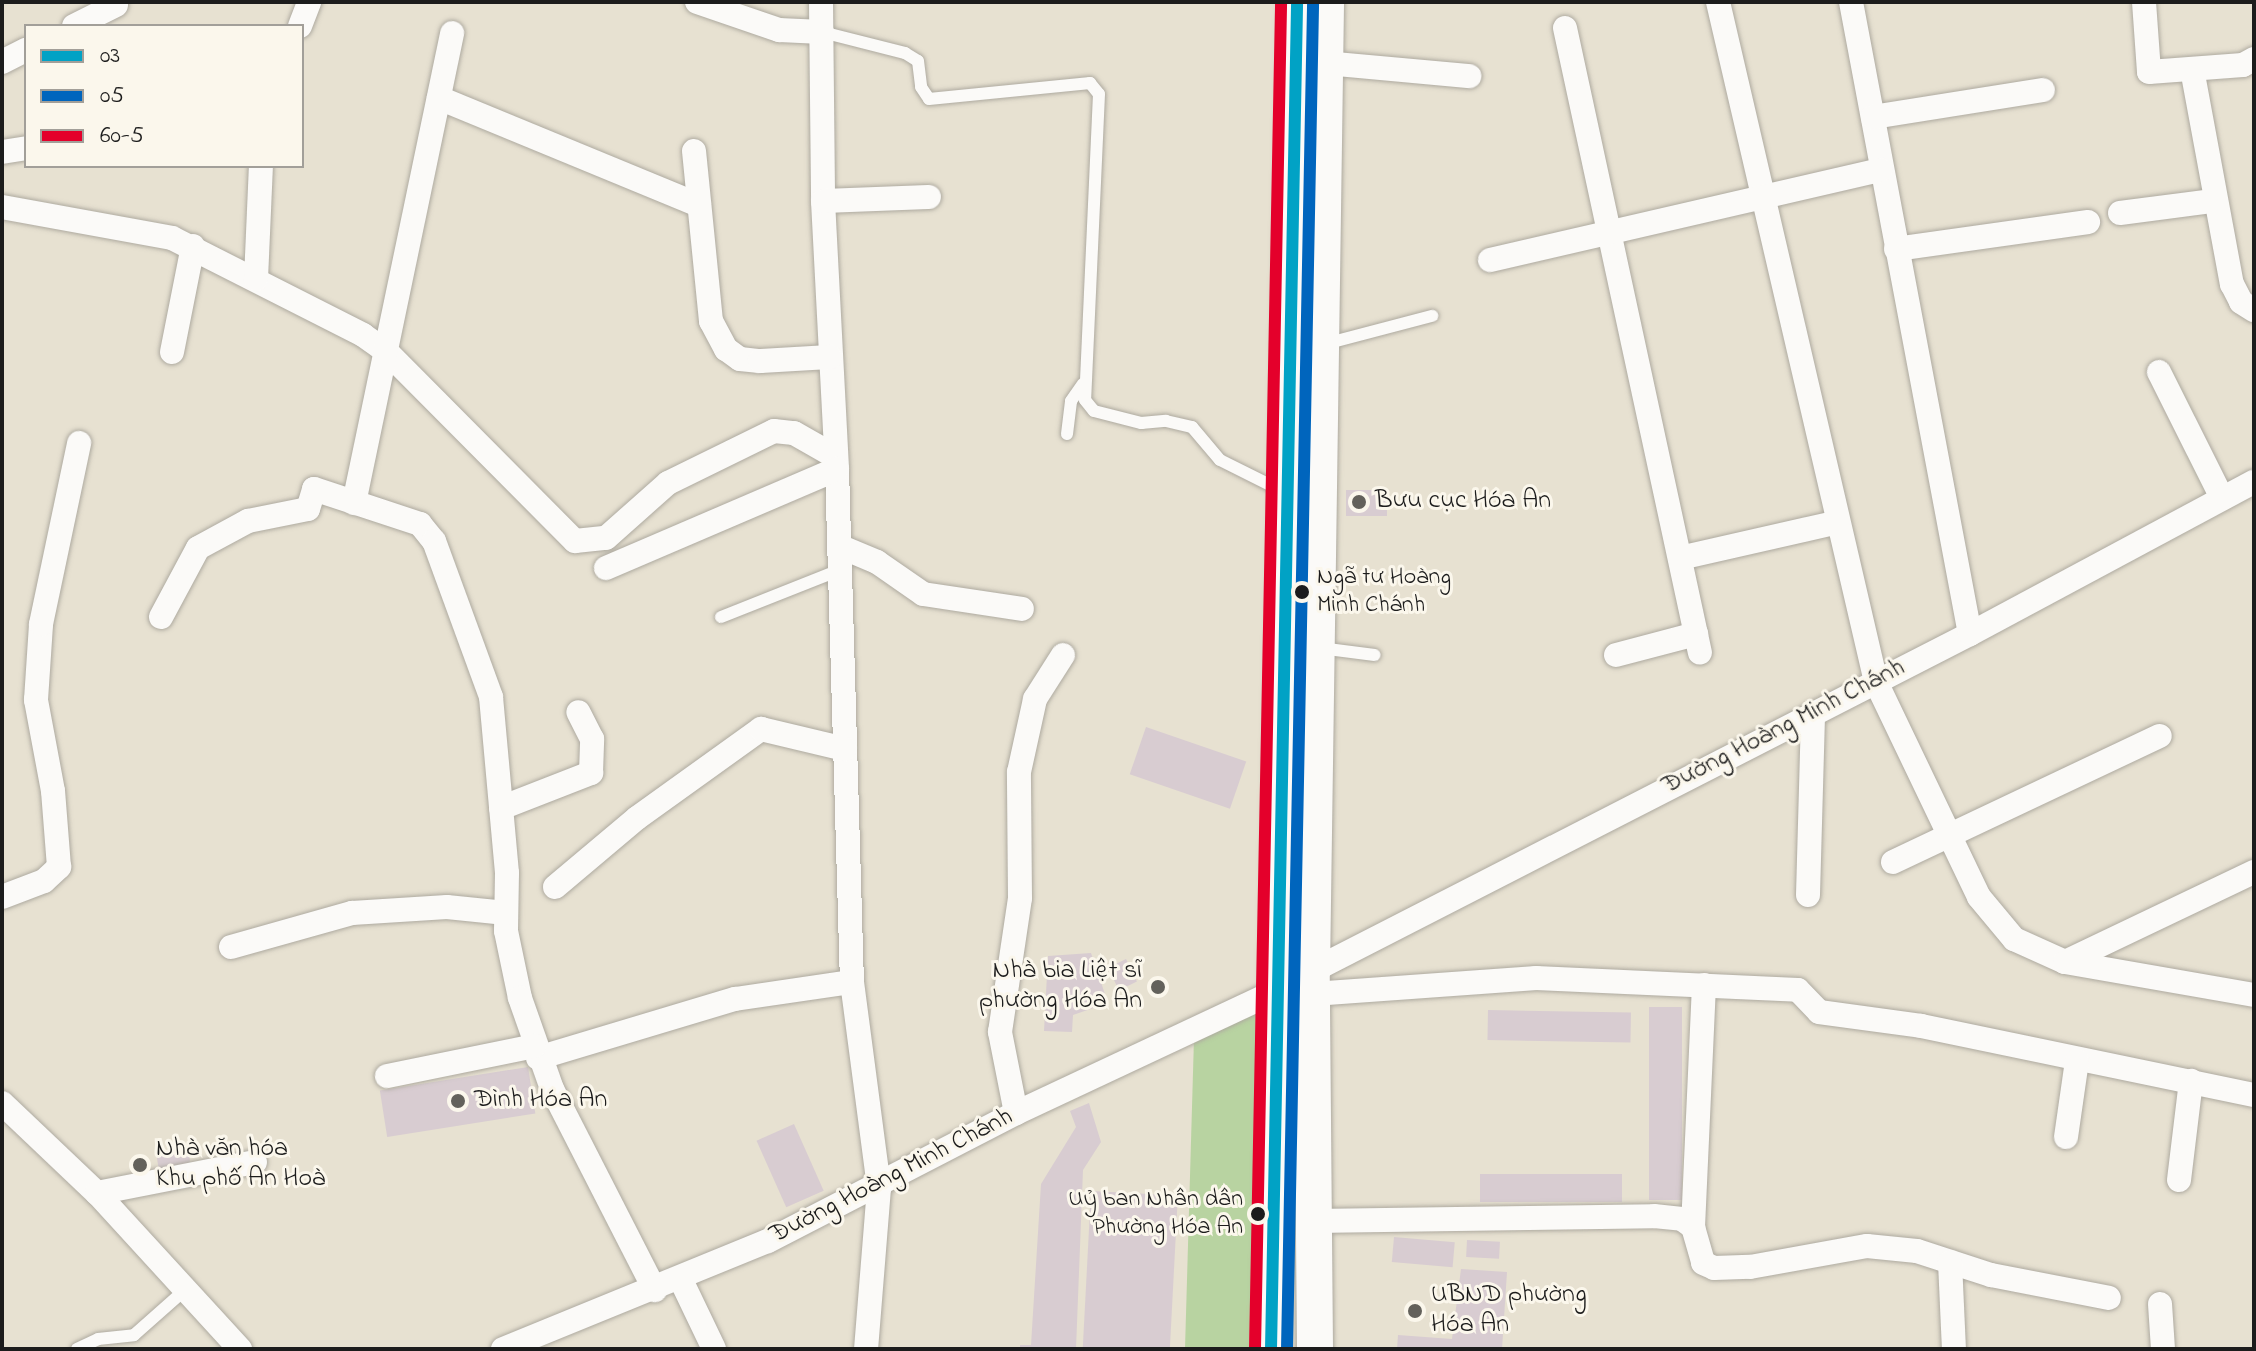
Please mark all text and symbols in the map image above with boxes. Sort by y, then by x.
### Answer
legend [24,24,304,168]
text: 03 [100,39,120,74]
text: 05 [100,79,124,114]
text: 60-5 [100,119,144,154]
place label: Bưu cục Hóa An [1375,486,1551,518]
marker: Bưu cục Hóa An [1350,493,1368,511]
place label: Ngã tư Hoàng Minh Chánh [1317,564,1451,620]
marker: Ngã tư Hoàng Minh Chánh [1294,584,1310,600]
street label: Đường Hoàng Minh Chánh [1657,653,1911,803]
place label: Nhà bia Liệt sĩ phường Hóa An [979,956,1142,1018]
marker: Nhà bia Liệt sĩ phường Hóa An [1149,978,1167,996]
place label: Đình Hóa An [474,1085,607,1117]
marker: Đình Hóa An [449,1092,467,1110]
street label: Đường Hoàng Minh Chánh [765,1102,1019,1252]
place label: Nhà văn hóa Khu phố An Hoà [156,1134,325,1196]
marker: Nhà văn hóa Khu phố An Hoà [131,1156,149,1174]
place label: Uỷ ban Nhân dân Phường Hóa An [1068,1186,1243,1242]
marker: Uỷ ban Nhân dân Phường Hóa An [1250,1206,1266,1222]
place label: UBND phường Hóa An [1431,1280,1587,1342]
marker: UBND phường Hóa An [1406,1302,1424,1320]

